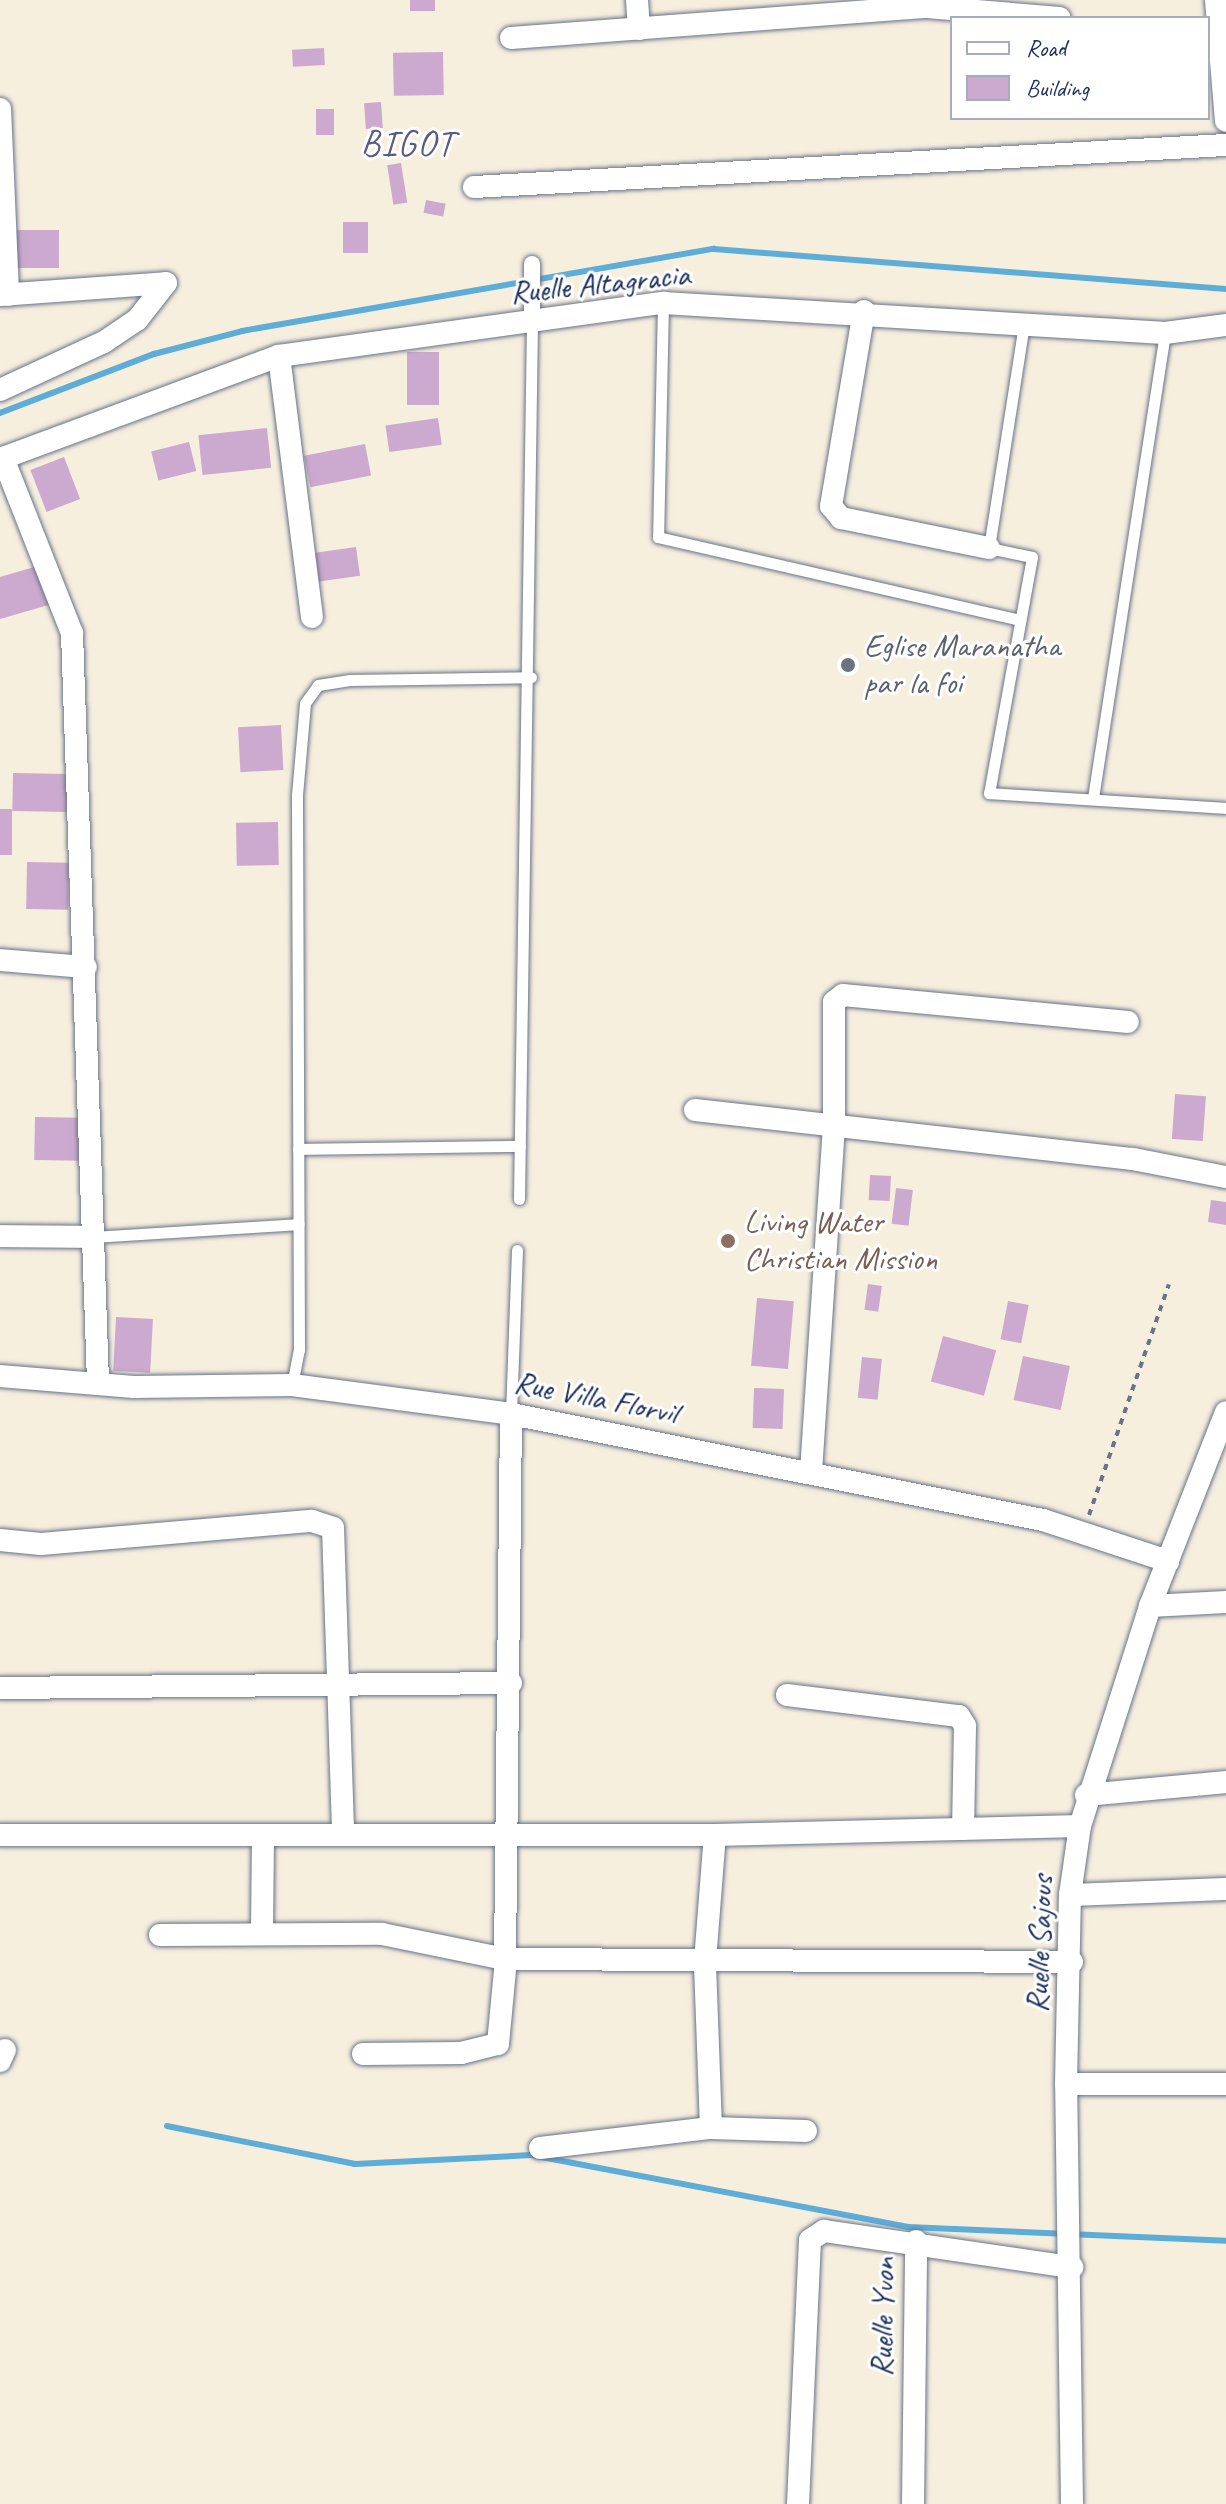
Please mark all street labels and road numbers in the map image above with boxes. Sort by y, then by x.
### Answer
street label: Ruelle Altagracia [508,255,692,313]
street label: Rue Villa Florvil [512,1363,680,1433]
street label: Ruelle Sajous [1018,1875,1062,2013]
street label: Ruelle Yvon [863,2257,903,2377]

